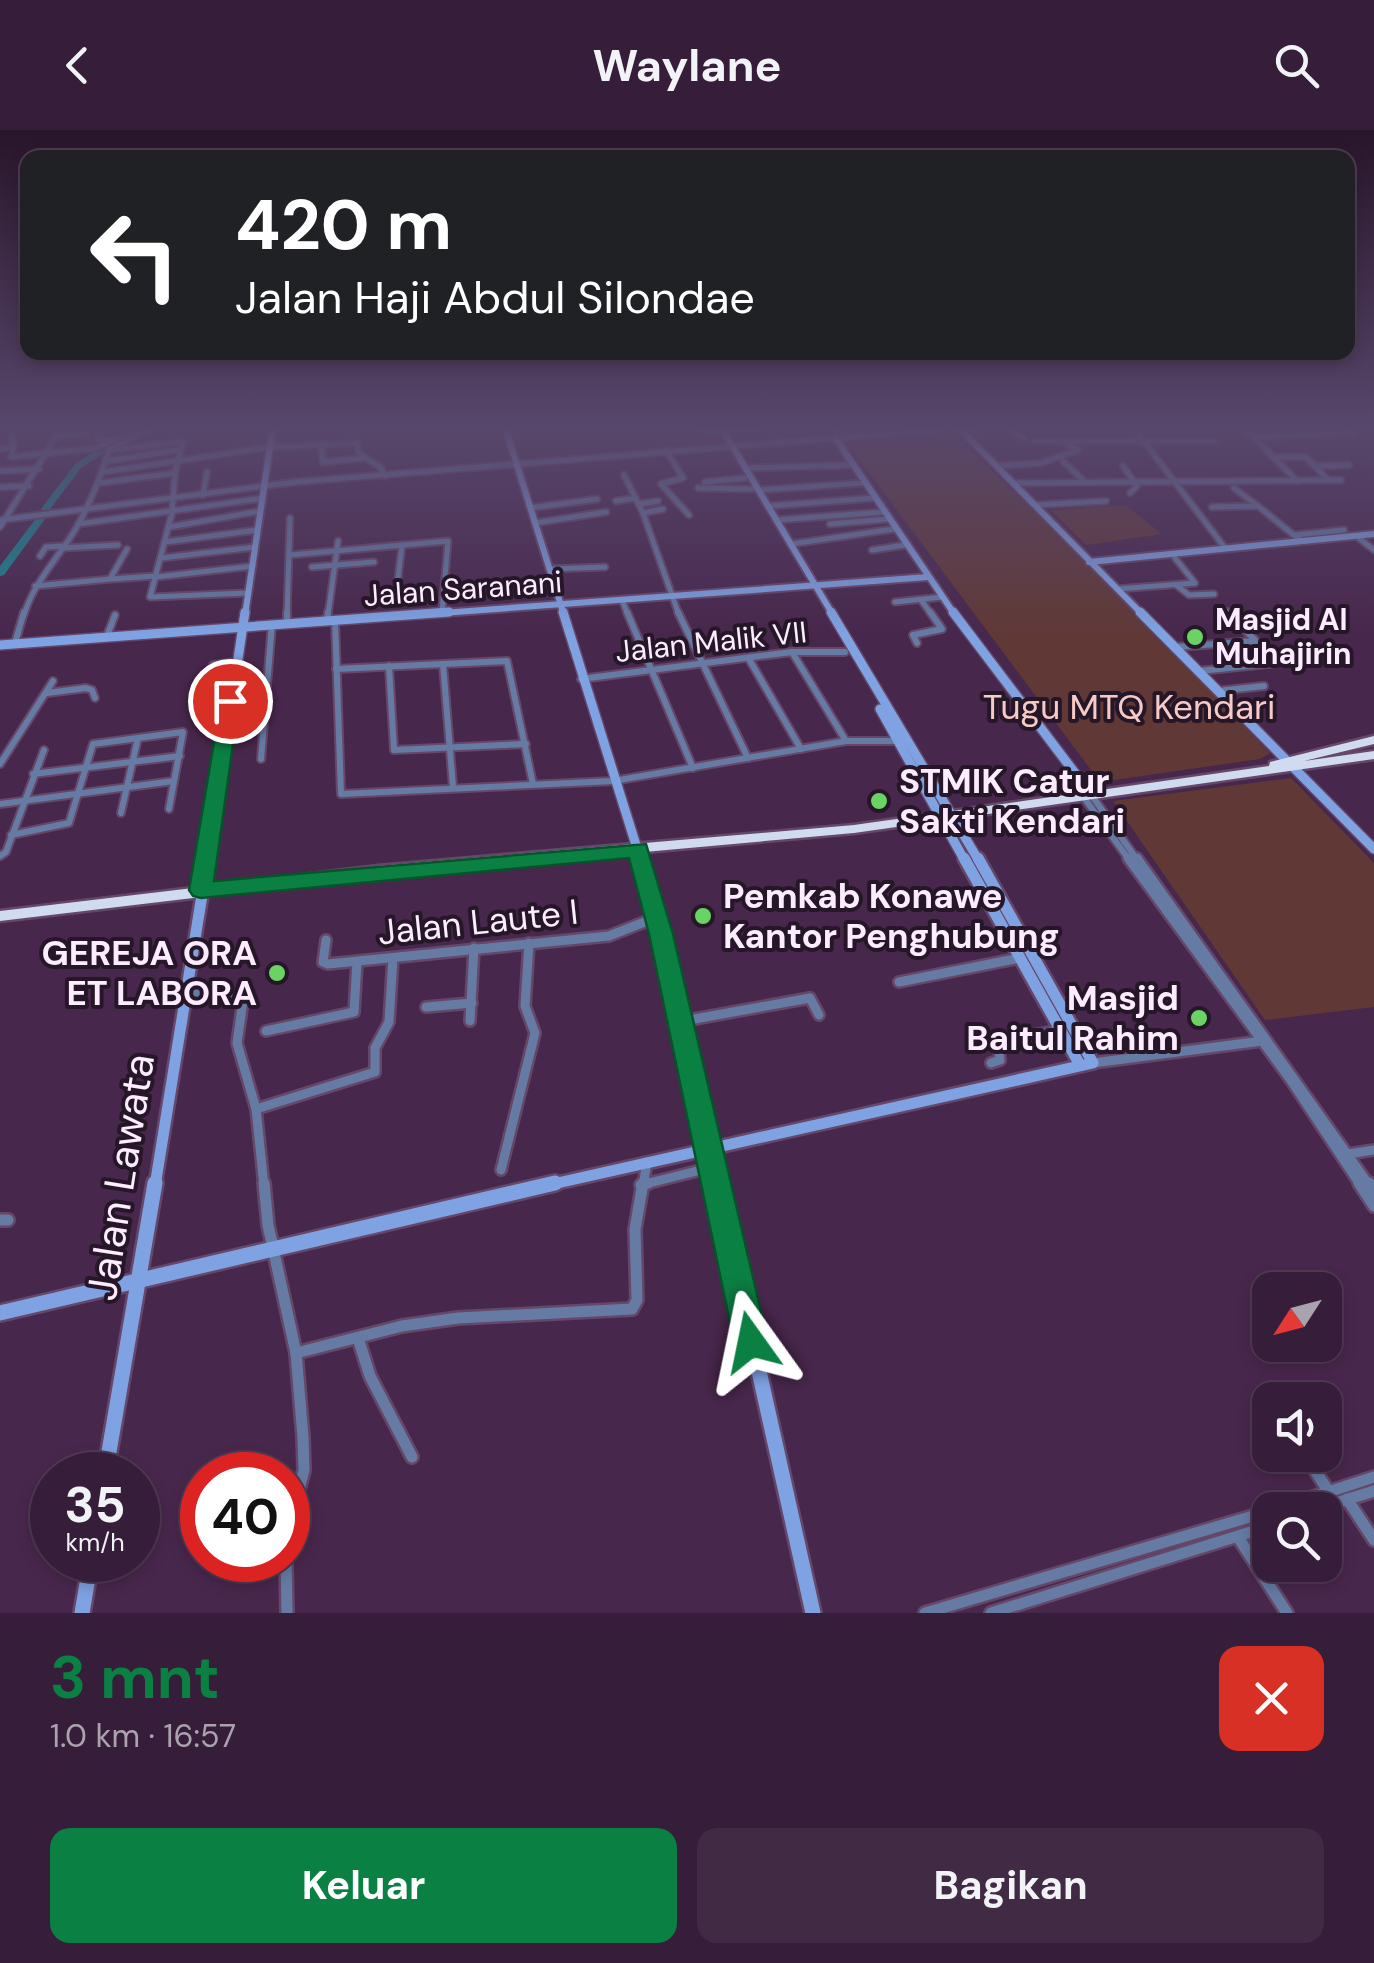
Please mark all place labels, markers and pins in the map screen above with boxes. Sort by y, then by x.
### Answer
place label: Masjid Al Muhajirin [1215,600,1352,673]
marker: Masjid Al Muhajirin [1184,626,1206,648]
pin [188,659,273,744]
place label: STMIK Catur Sakti Kendari [899,758,1125,844]
marker: STMIK Catur Sakti Kendari [868,790,890,812]
place label: Pemkab Konawe Kantor Penghubung [723,873,1060,959]
marker: Pemkab Konawe Kantor Penghubung [692,905,714,927]
place label: GEREJA ORA ET LABORA [42,930,257,1016]
marker: GEREJA ORA ET LABORA [266,962,288,984]
place label: Masjid Baitul Rahim [966,975,1179,1061]
marker: Masjid Baitul Rahim [1188,1007,1210,1029]

